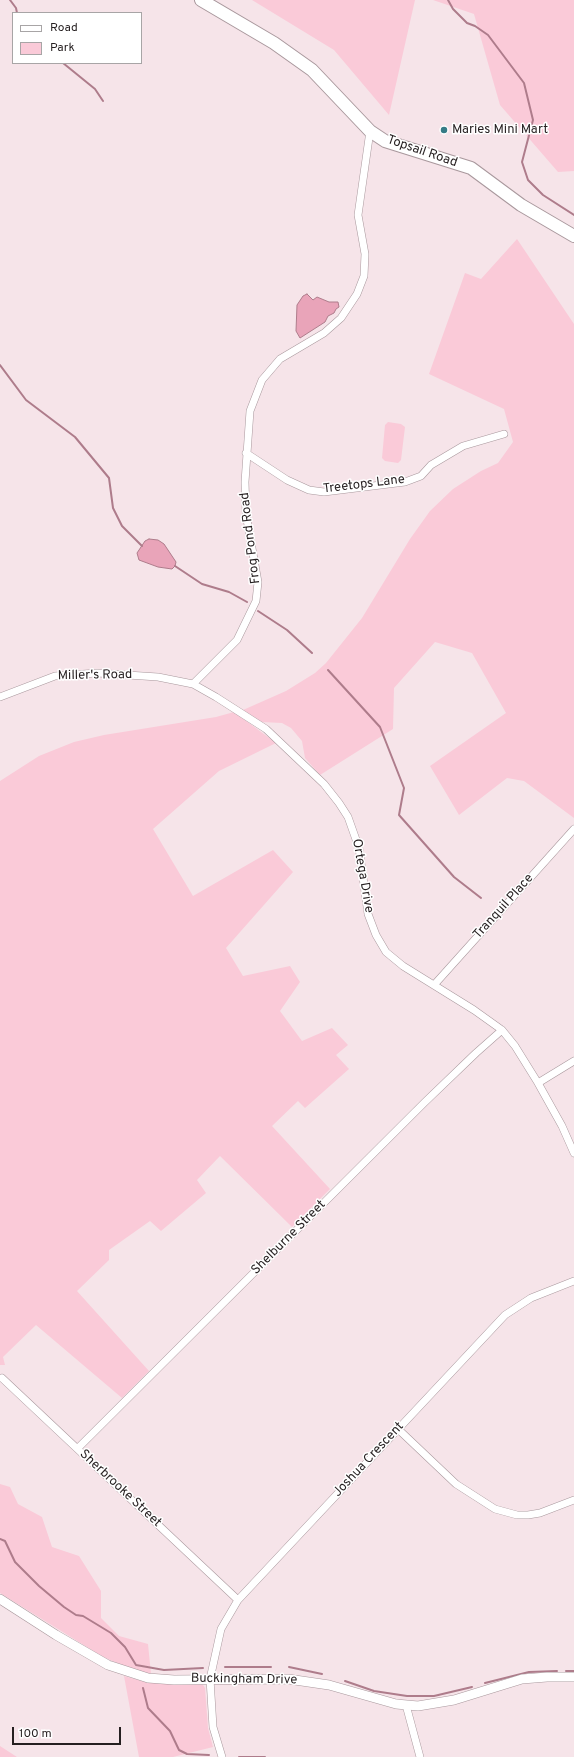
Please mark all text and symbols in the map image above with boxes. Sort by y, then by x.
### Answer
legend [12,12,142,64]
text: Road [50,20,78,36]
text: Park [50,40,75,56]
place label: Maries Mini Mart [452,122,548,138]
marker: Maries Mini Mart [439,125,449,135]
street label: Topsail Road [385,133,459,171]
street label: Treetops Lane [322,472,406,498]
street label: Frog Pond Road [238,491,264,585]
street label: Miller's Road [57,668,133,684]
street label: Ortega Drive [348,838,376,914]
street label: Tranquil Place [471,871,537,943]
street label: Shelburne Street [249,1198,329,1278]
street label: Joshua Crescent [330,1419,408,1501]
street label: Sherbrooke Street [76,1447,164,1531]
street label: Buckingham Drive [191,1671,297,1689]
scale bar [14,1719,123,1745]
text: 100 m [19,1726,52,1742]

